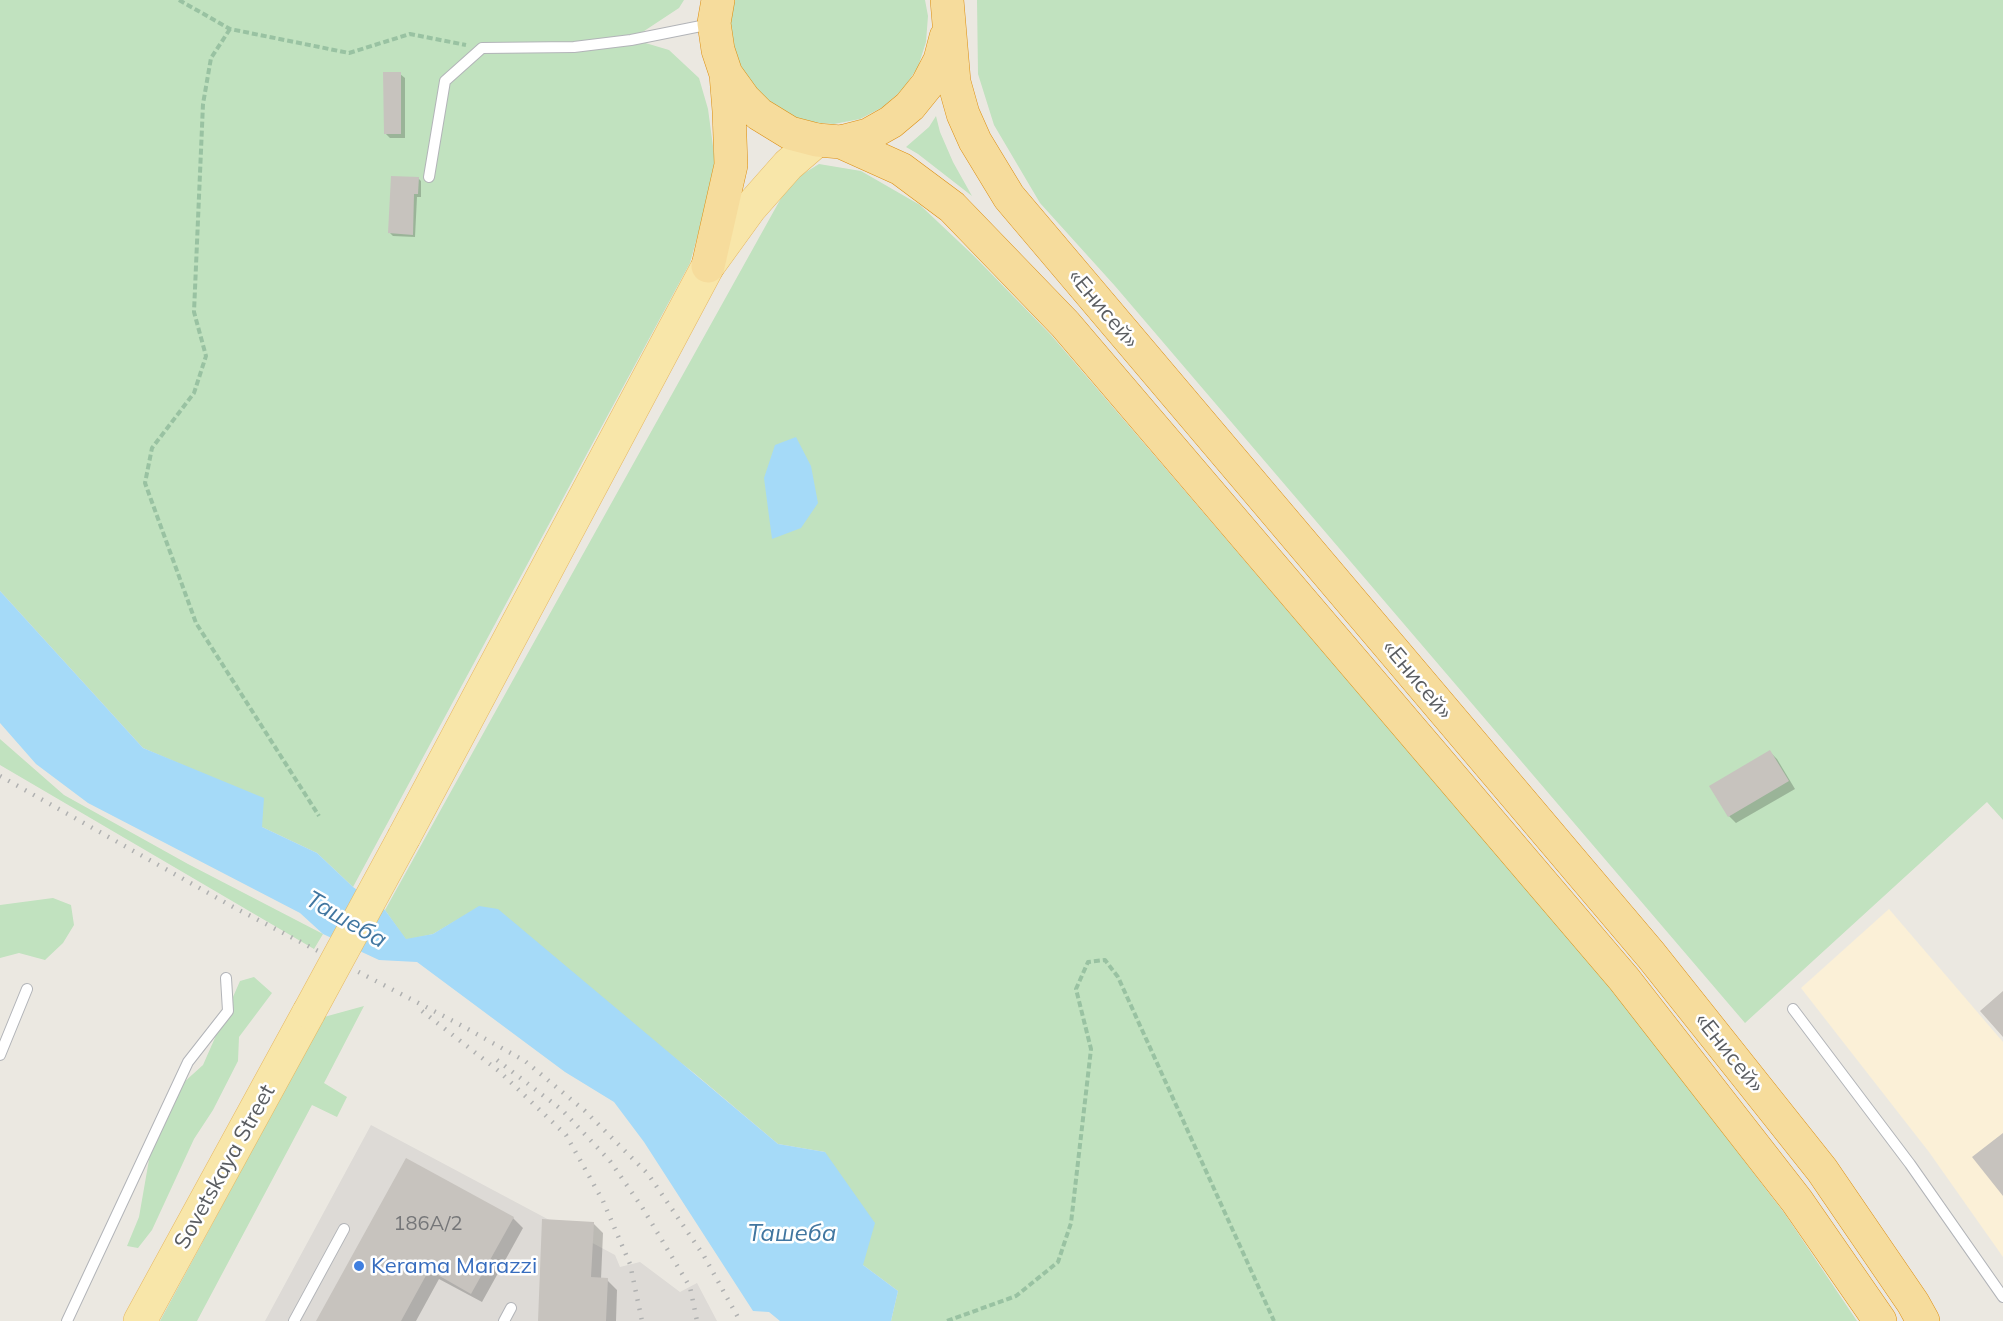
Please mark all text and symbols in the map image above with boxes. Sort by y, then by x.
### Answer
street label: «Енисей» [1062,264,1144,354]
street label: «Енисей» [1376,635,1458,725]
water label: Ташеба [300,885,392,955]
street label: «Енисей» [1689,1008,1769,1098]
street label: Sovetskaya Street [169,1080,281,1254]
house number: 186А/2 [393,1212,463,1236]
water label: Ташеба [748,1220,836,1248]
place label: Kerama Marazzi [371,1253,537,1279]
marker: Kerama Marazzi [352,1259,366,1273]

